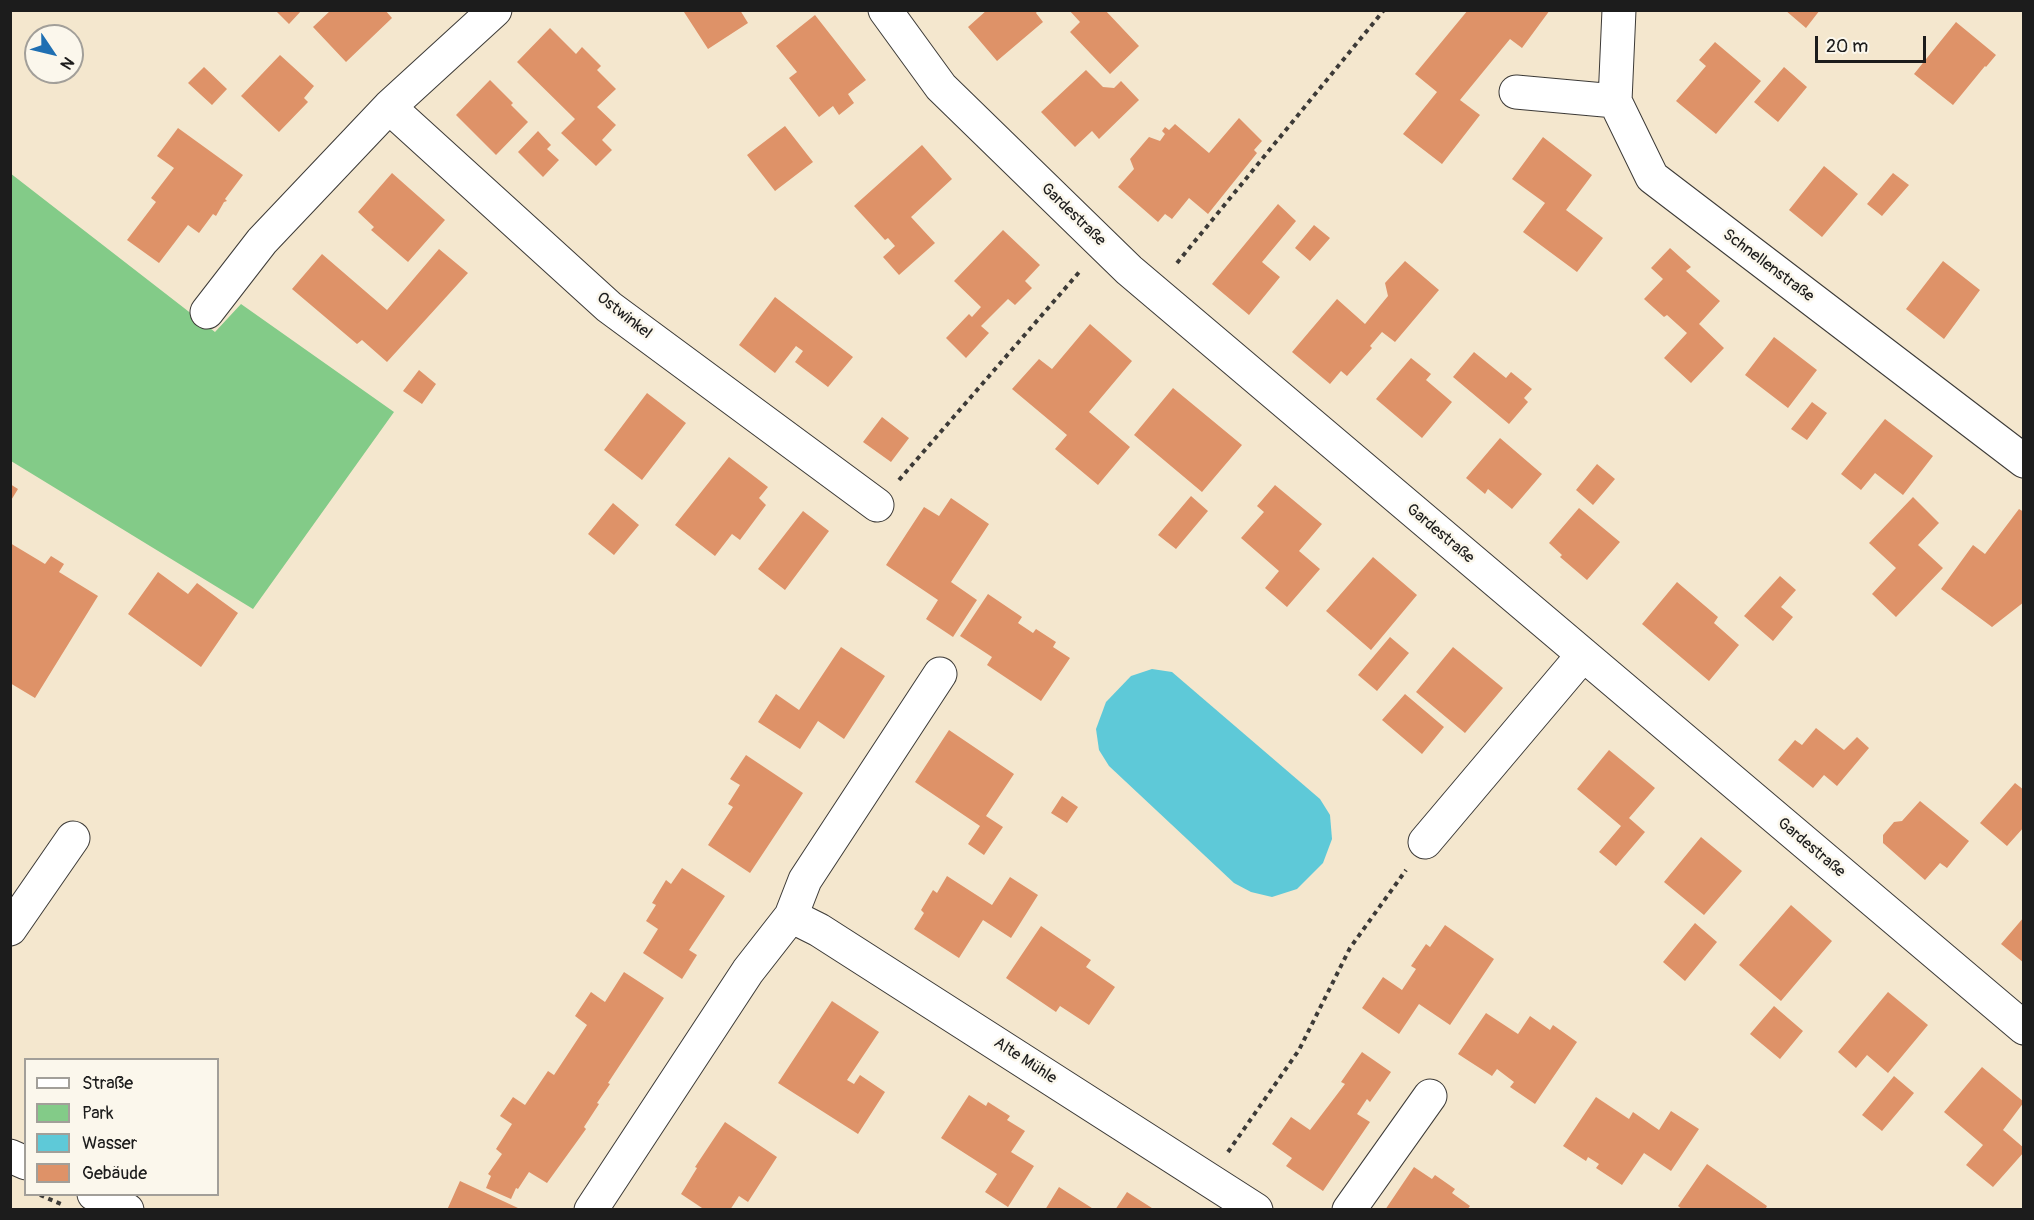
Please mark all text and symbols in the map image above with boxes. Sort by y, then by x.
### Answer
north arrow [24,24,84,84]
scale bar [1818,24,1929,62]
text: 20 m [1826,35,1868,58]
text: N [56,53,78,73]
street label: Gardestraße [1037,179,1109,251]
street label: Schnellenstraße [1719,225,1817,307]
street label: Ostwinkel [593,289,655,343]
street label: Gardestraße [1402,500,1478,568]
street label: Gardestraße [1773,814,1849,882]
street label: Alte Mühle [990,1034,1060,1088]
legend [24,1058,219,1196]
text: Straße [82,1072,133,1095]
text: Park [82,1102,114,1125]
text: Wasser [82,1132,137,1155]
text: Gebäude [82,1162,147,1185]

